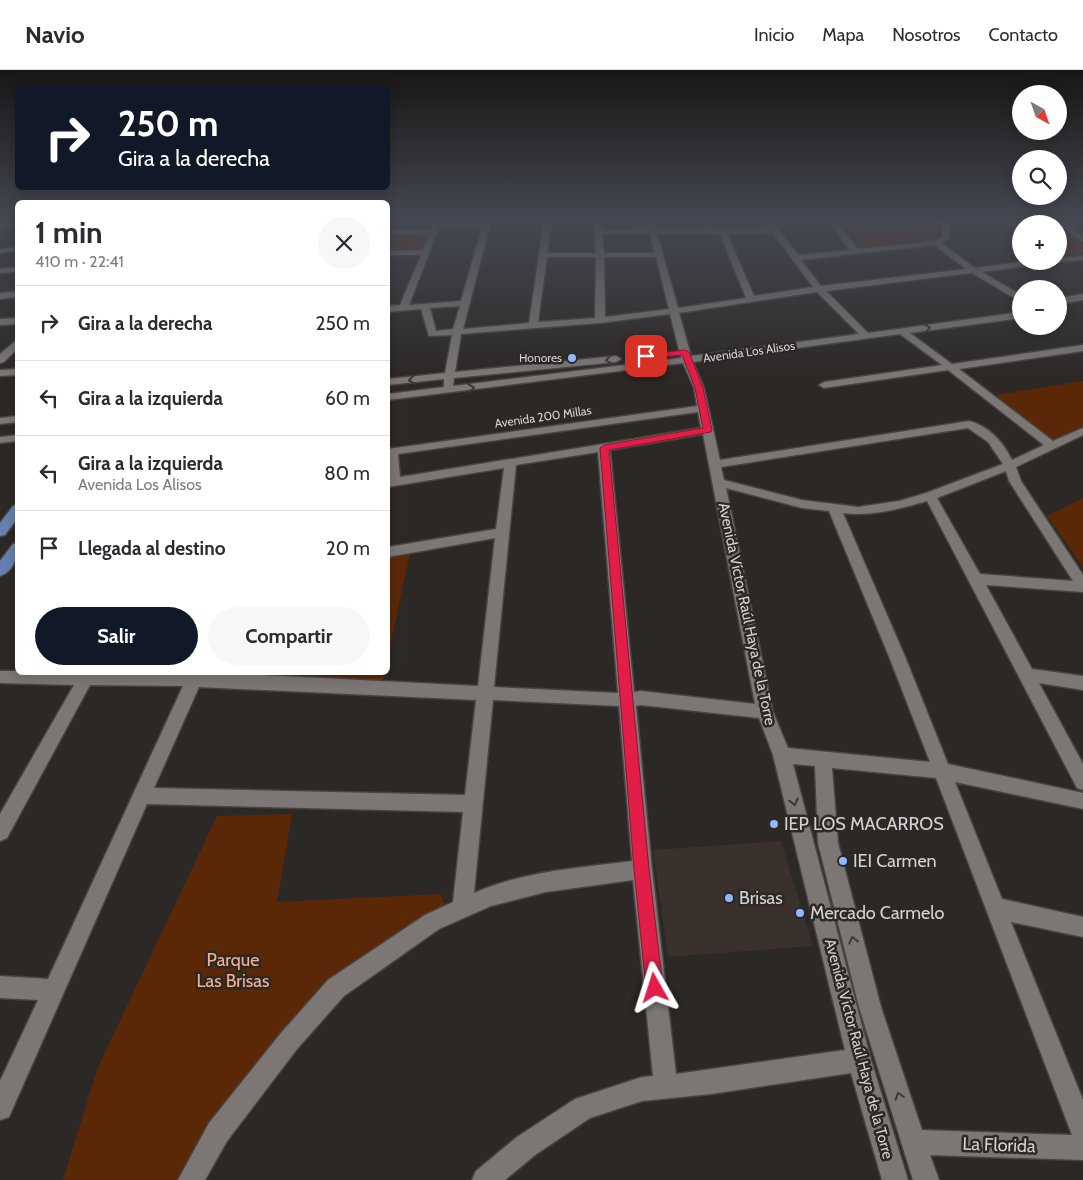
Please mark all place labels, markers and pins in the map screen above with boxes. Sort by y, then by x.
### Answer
pin [625,335,667,377]
place label: Honores [519,350,562,365]
marker: Honores [566,352,578,364]
place label: IEP LOS MACARROS [784,813,944,835]
marker: IEP LOS MACARROS [768,818,780,830]
place label: IEI Carmen [853,850,937,872]
marker: IEI Carmen [837,855,849,867]
place label: Brisas [739,887,783,909]
marker: Brisas [723,892,735,904]
place label: Mercado Carmelo [810,902,944,924]
marker: Mercado Carmelo [794,907,806,919]

